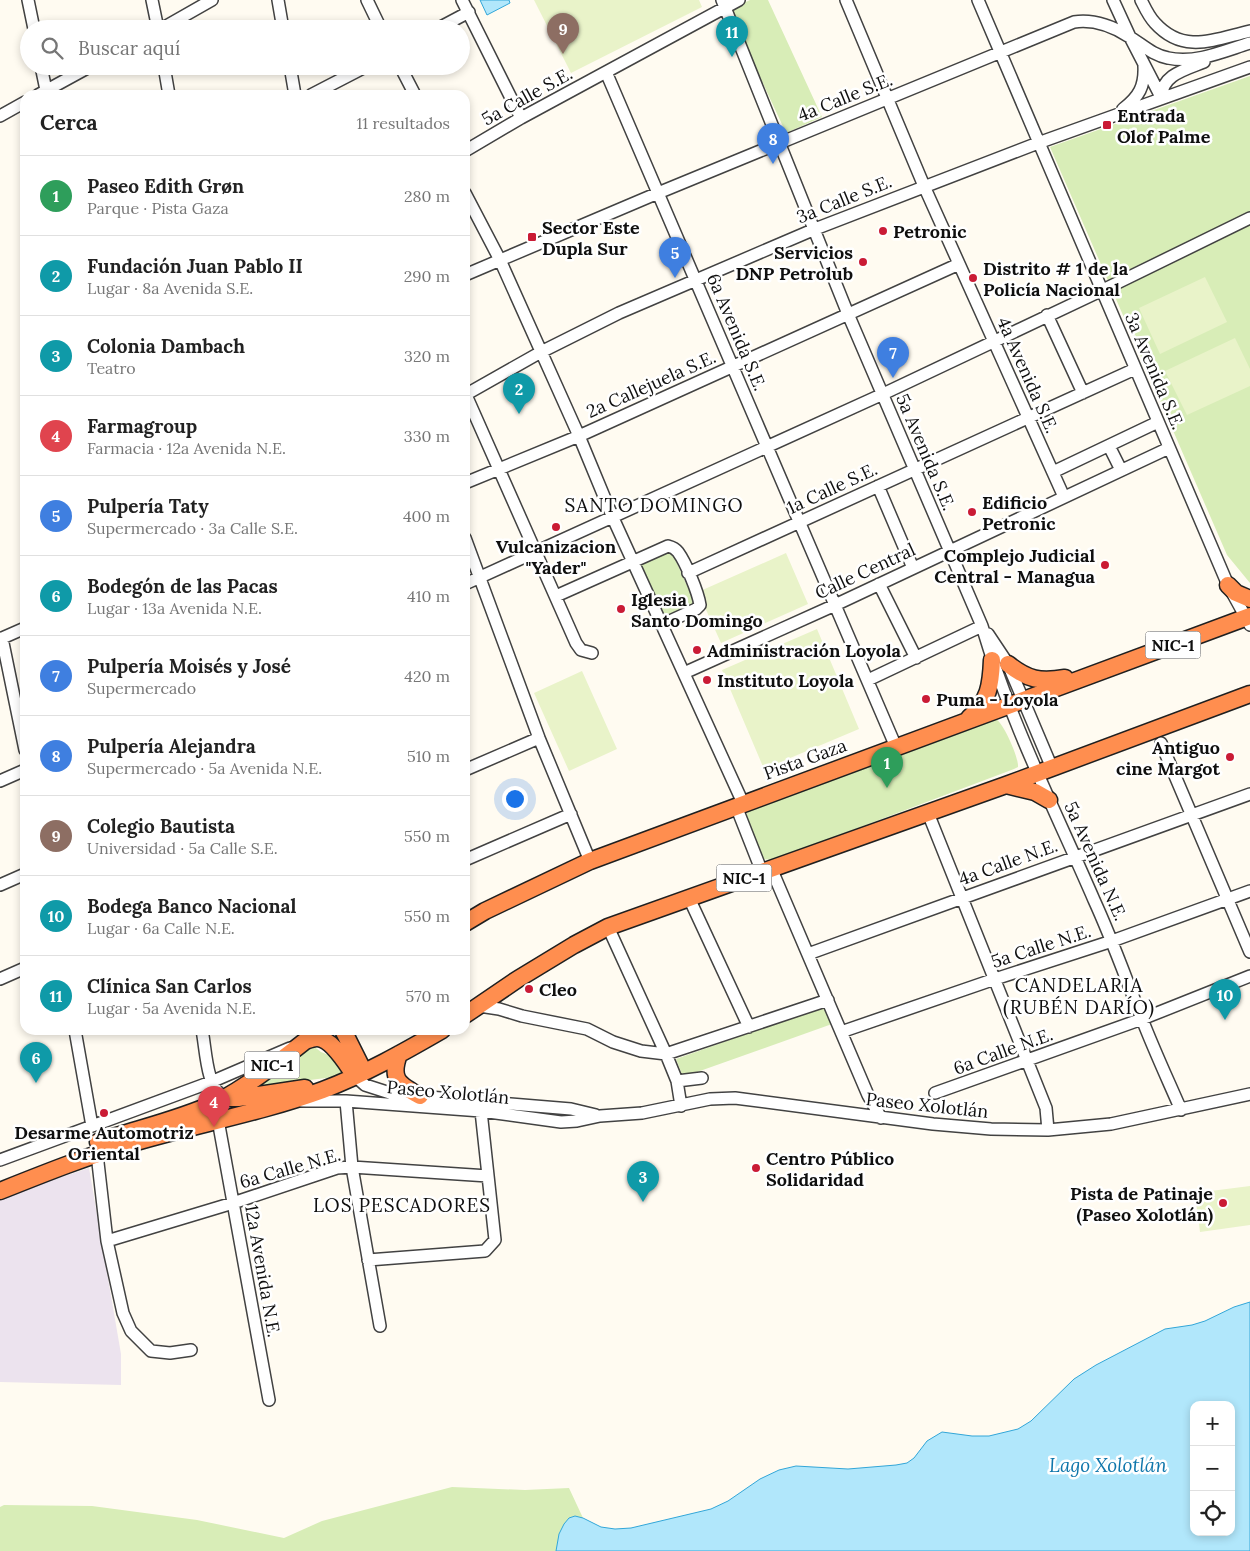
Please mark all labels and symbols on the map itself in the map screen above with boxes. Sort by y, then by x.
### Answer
pin: 9 [547,13,579,54]
pin: 11 [716,16,748,57]
street label: 5a Calle S.E. [478,62,576,130]
street label: 4a Calle S.E. [794,68,896,126]
place label: Entrada Olof Palme [1117,104,1211,148]
marker: Entrada Olof Palme [1101,119,1113,131]
pin: 8 [757,123,789,164]
street label: 3a Calle S.E. [793,170,895,228]
place label: Sector Este Dupla Sur [542,216,640,260]
place label: Petronic [893,220,967,243]
marker: Petronic [877,225,889,237]
marker: Sector Este Dupla Sur [526,231,538,243]
pin: 5 [659,237,691,278]
place label: Servicios DNP Petrolub [735,241,853,285]
marker: Servicios DNP Petrolub [857,256,869,268]
place label: Distrito # 1 de la Policía Nacional [983,257,1129,301]
street label: 6a Avenida S.E. [702,270,772,394]
marker: Distrito # 1 de la Policía Nacional [967,272,979,284]
street label: 3a Avenida S.E. [1120,309,1190,433]
street label: 4a Avenida S.E. [992,313,1064,437]
pin: 7 [877,337,909,378]
street label: 2a Callejuela S.E. [583,345,719,423]
pin: 2 [503,373,535,414]
street label: 5a Avenida S.E. [891,390,961,514]
street label: 1a Calle S.E. [783,457,881,519]
place label: Edificio Petronic [982,491,1056,535]
district label: SANTO DOMINGO [564,493,744,517]
marker: Edificio Petronic [966,506,978,518]
marker: Vulcanizacion "Yader" [550,521,562,533]
place label: Vulcanizacion "Yader" [496,535,617,579]
street label: Calle Central [811,538,919,604]
place label: Complejo Judicial Central - Managua [934,544,1096,588]
marker: Complejo Judicial Central - Managua [1099,559,1111,571]
place label: Iglesia Santo Domingo [631,588,763,632]
marker: Iglesia Santo Domingo [615,603,627,615]
road number: NIC-1 [1146,632,1200,658]
place label: Administración Loyola [707,639,902,662]
marker: Administración Loyola [691,644,703,656]
place label: Instituto Loyola [717,669,855,692]
marker: Instituto Loyola [701,674,713,686]
place label: Puma - Loyola [936,688,1059,711]
marker: Puma - Loyola [920,693,932,705]
street label: Pista Gaza [760,733,850,785]
place label: Antiguo cine Margot [1116,736,1221,780]
pin: 1 [871,747,903,788]
marker: Antiguo cine Margot [1224,751,1236,763]
your location [502,786,528,812]
street label: 5a Avenida N.E. [1060,798,1132,924]
street label: 4a Calle N.E. [955,834,1061,890]
road number: NIC-1 [716,864,772,891]
street label: 5a Calle N.E. [988,919,1094,973]
district label: CANDELARIA (RUBÉN DARÍO) [1003,973,1155,1020]
place label: Cleo [539,978,577,1001]
pin: 10 [1209,979,1241,1020]
marker: Cleo [523,983,535,995]
street label: 6a Calle N.E. [950,1022,1056,1080]
pin: 6 [20,1042,52,1083]
road number: NIC-1 [244,1052,300,1078]
street label: Paseo Xolotlán [386,1075,510,1109]
pin: 4 [198,1086,230,1127]
street label: Paseo Xolotlán [865,1087,989,1123]
marker: Desarme Automotriz Oriental [98,1107,110,1119]
place label: Desarme Automotriz Oriental [14,1121,194,1165]
street label: 6a Calle N.E. [237,1143,343,1193]
place label: Centro Público Solidaridad [766,1147,894,1191]
pin: 3 [627,1161,659,1202]
marker: Centro Público Solidaridad [750,1162,762,1174]
place label: Pista de Patinaje (Paseo Xolotlán) [1070,1182,1213,1226]
district label: LOS PESCADORES [313,1193,491,1217]
marker: Pista de Patinaje (Paseo Xolotlán) [1217,1197,1229,1209]
street label: 12a Avenida N.E. [240,1203,286,1339]
water label: Lago Xolotlán [1049,1453,1167,1477]

